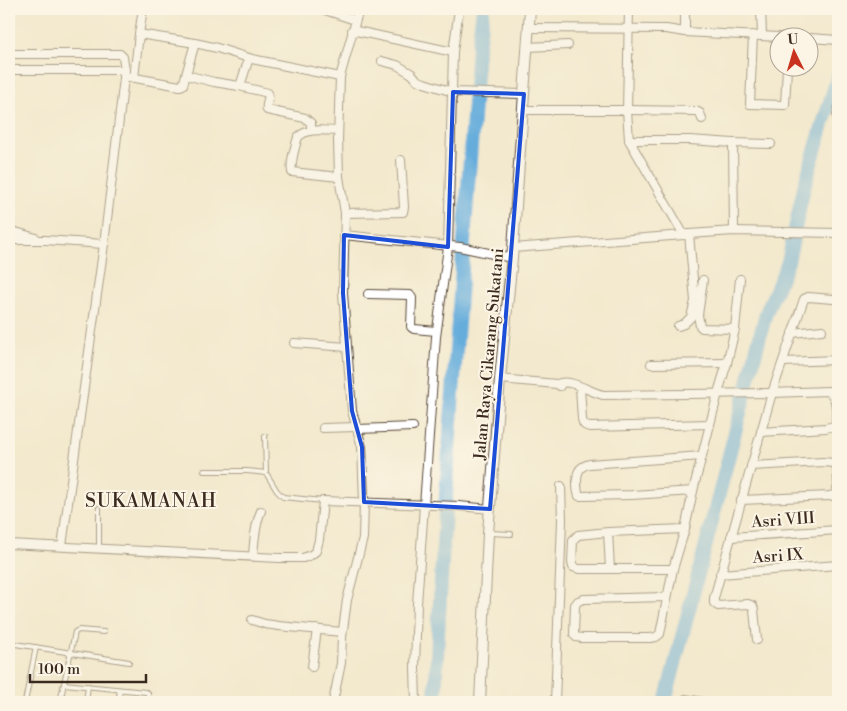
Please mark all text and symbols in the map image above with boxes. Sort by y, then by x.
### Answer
north arrow [770,28,820,78]
text: U [787,31,799,49]
street label: Jalan Raya Cikarang Sukatani [470,247,508,462]
district label: SUKAMANAH [85,489,217,513]
street label: Asri VIII [750,508,815,532]
street label: Asri IX [751,544,805,568]
scale bar [30,651,146,683]
text: 100 m [38,660,80,679]

